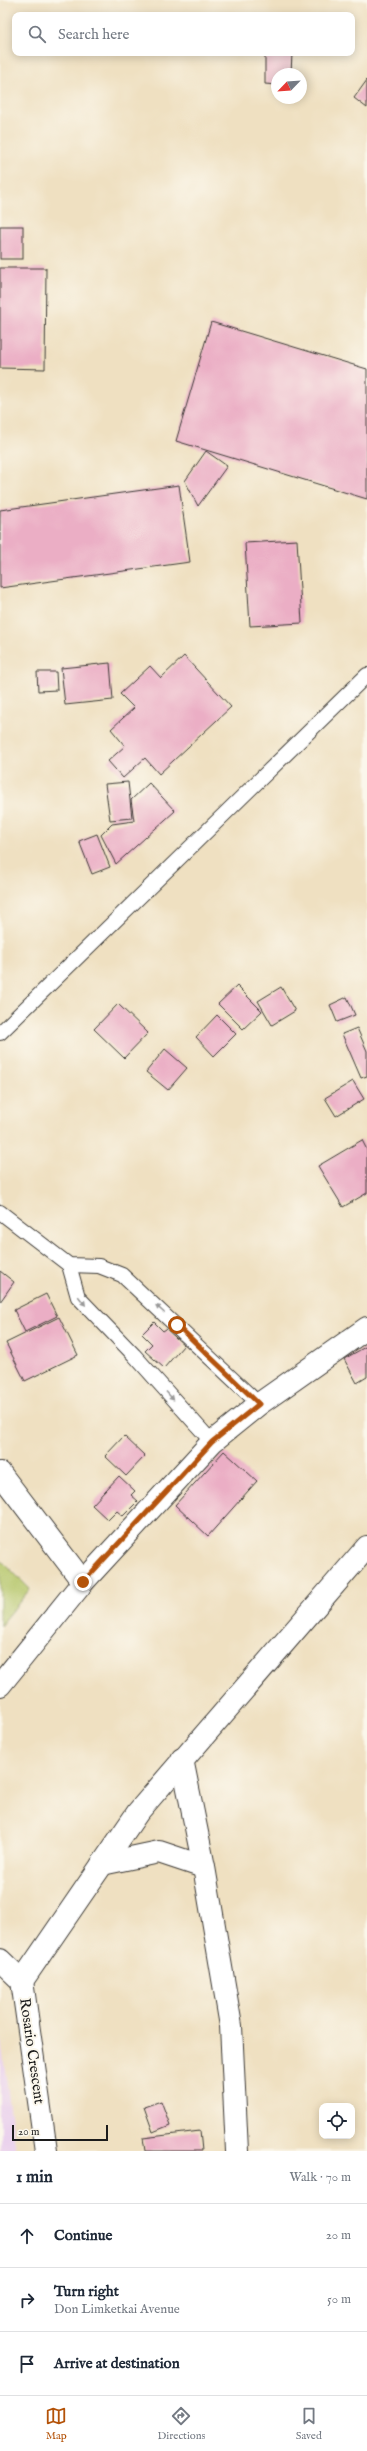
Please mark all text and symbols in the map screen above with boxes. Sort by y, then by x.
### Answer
search box [12,12,355,56]
icon: search [26,23,48,45]
text: Search here [58,25,129,44]
north arrow [271,68,307,104]
one-way arrow [78,1295,87,1306]
one-way arrow [155,1305,165,1314]
route start [168,1316,186,1334]
one-way arrow [166,1391,175,1401]
route end [74,1573,92,1591]
street label: Rosario Crescent [15,1997,49,2105]
map controls [319,2103,355,2139]
button: locate [319,2103,355,2139]
scale bar [12,2123,108,2142]
text: 20 m [18,2125,39,2139]
text: 1 min [16,2167,53,2188]
text: Walk · 70 m [289,2169,351,2186]
icon: ahead [16,2225,38,2247]
text: Continue [54,2226,112,2245]
text: 20 m [326,2227,351,2244]
text: Turn right [54,2282,119,2301]
icon: right [16,2289,38,2311]
text: 50 m [327,2291,351,2308]
text: Don Limketkai Avenue [54,2301,180,2318]
icon: arrive [16,2353,38,2375]
text: Arrive at destination [54,2354,180,2373]
tab: Map [45,2405,67,2443]
tab: Directions [158,2405,205,2443]
tab: Saved [296,2405,322,2443]

